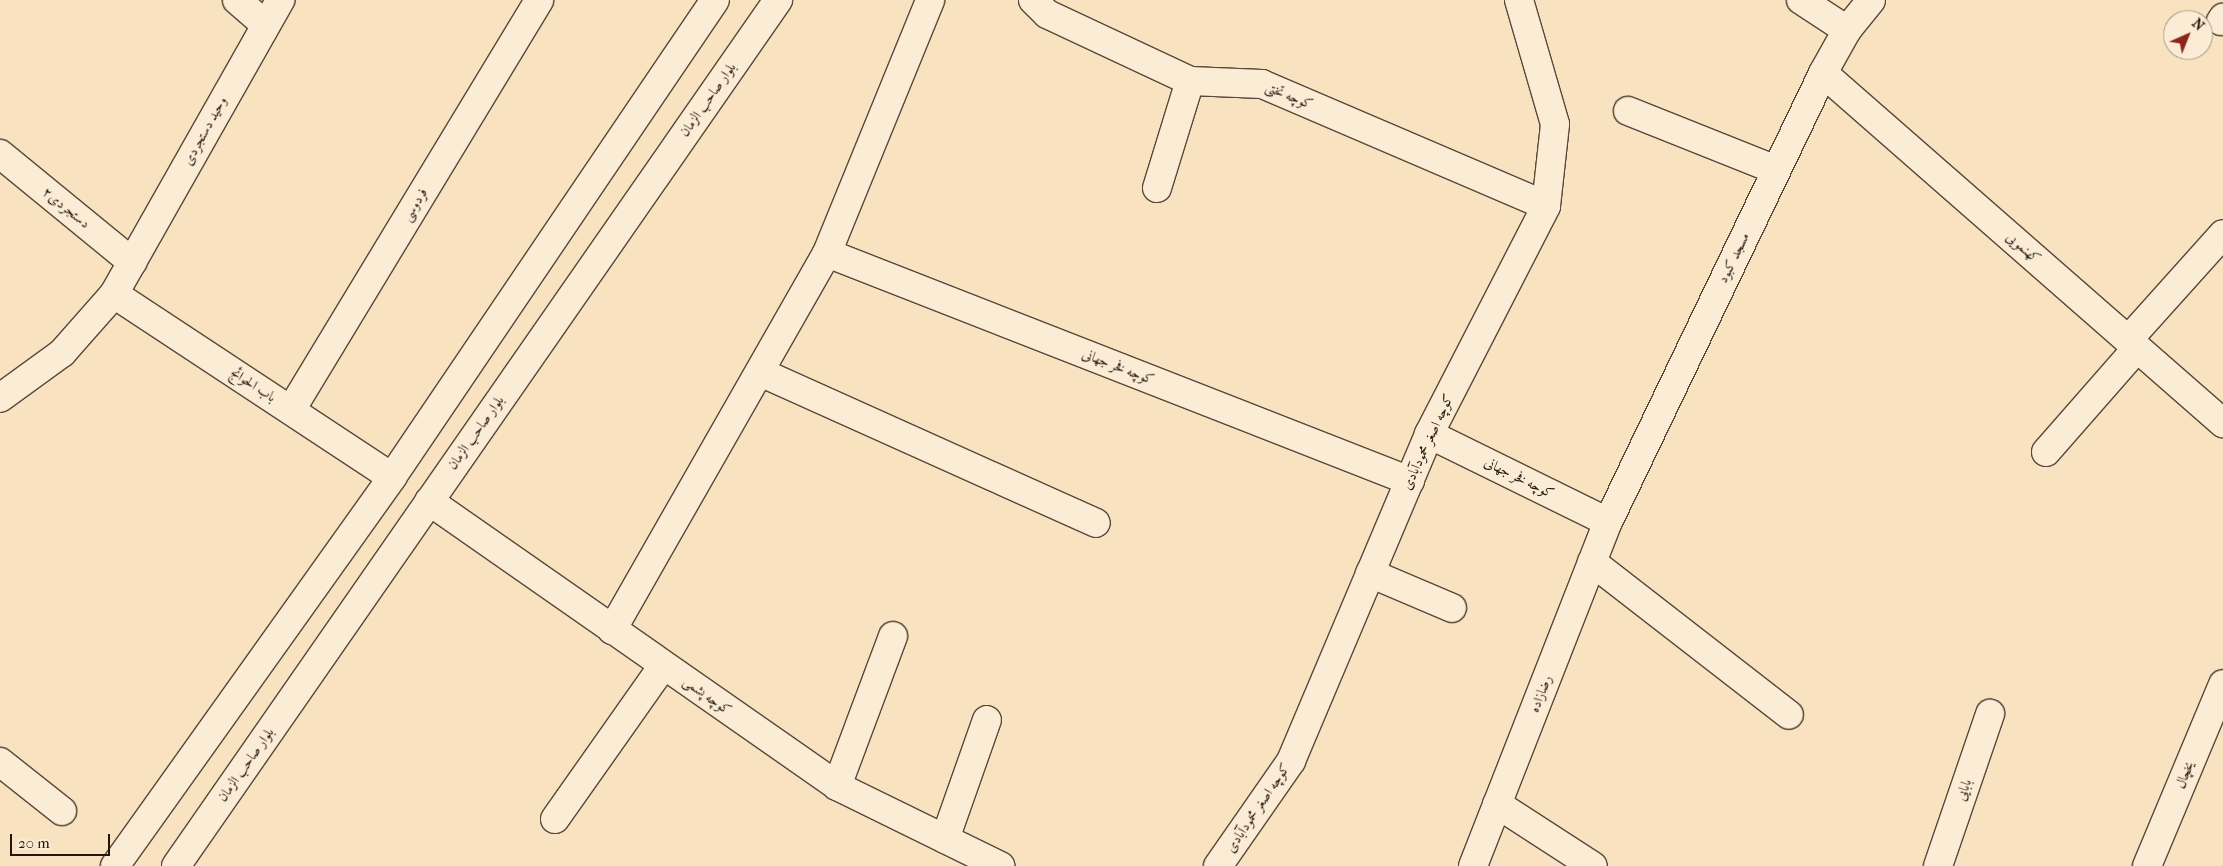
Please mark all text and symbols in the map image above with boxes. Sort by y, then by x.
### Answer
north arrow [2163,10,2213,60]
text: N [2188,15,2208,34]
street label: بلوار صاحب الزمان [676,60,740,140]
street label: کوچه تختی [1263,79,1315,113]
street label: وحید دستجردی [179,94,231,168]
street label: دستجردی۲ [39,184,93,232]
street label: فردوسی [399,185,431,225]
street label: کهنمویی [2002,229,2044,267]
street label: مسجد کبود [1715,230,1753,286]
street label: کوچه فخر جهانی [1080,346,1156,388]
street label: باب الحوائج [227,364,279,406]
street label: کوچه اصغر محمودآبادی [1398,391,1458,493]
street label: بلوار صاحب الزمان [444,393,508,473]
street label: کوچه فخر جهانی [1481,454,1557,502]
street label: کوچه پشمی [679,673,735,719]
street label: رضازاده [1526,673,1556,715]
street label: بلوار صاحب الزمان [214,725,278,805]
street label: یخچال [2172,759,2198,791]
street label: کوچه اصغر محمودآبادی [1222,760,1294,856]
street label: بابایی [1952,777,1976,803]
scale bar [12,824,112,856]
text: 20 m [18,834,50,852]

